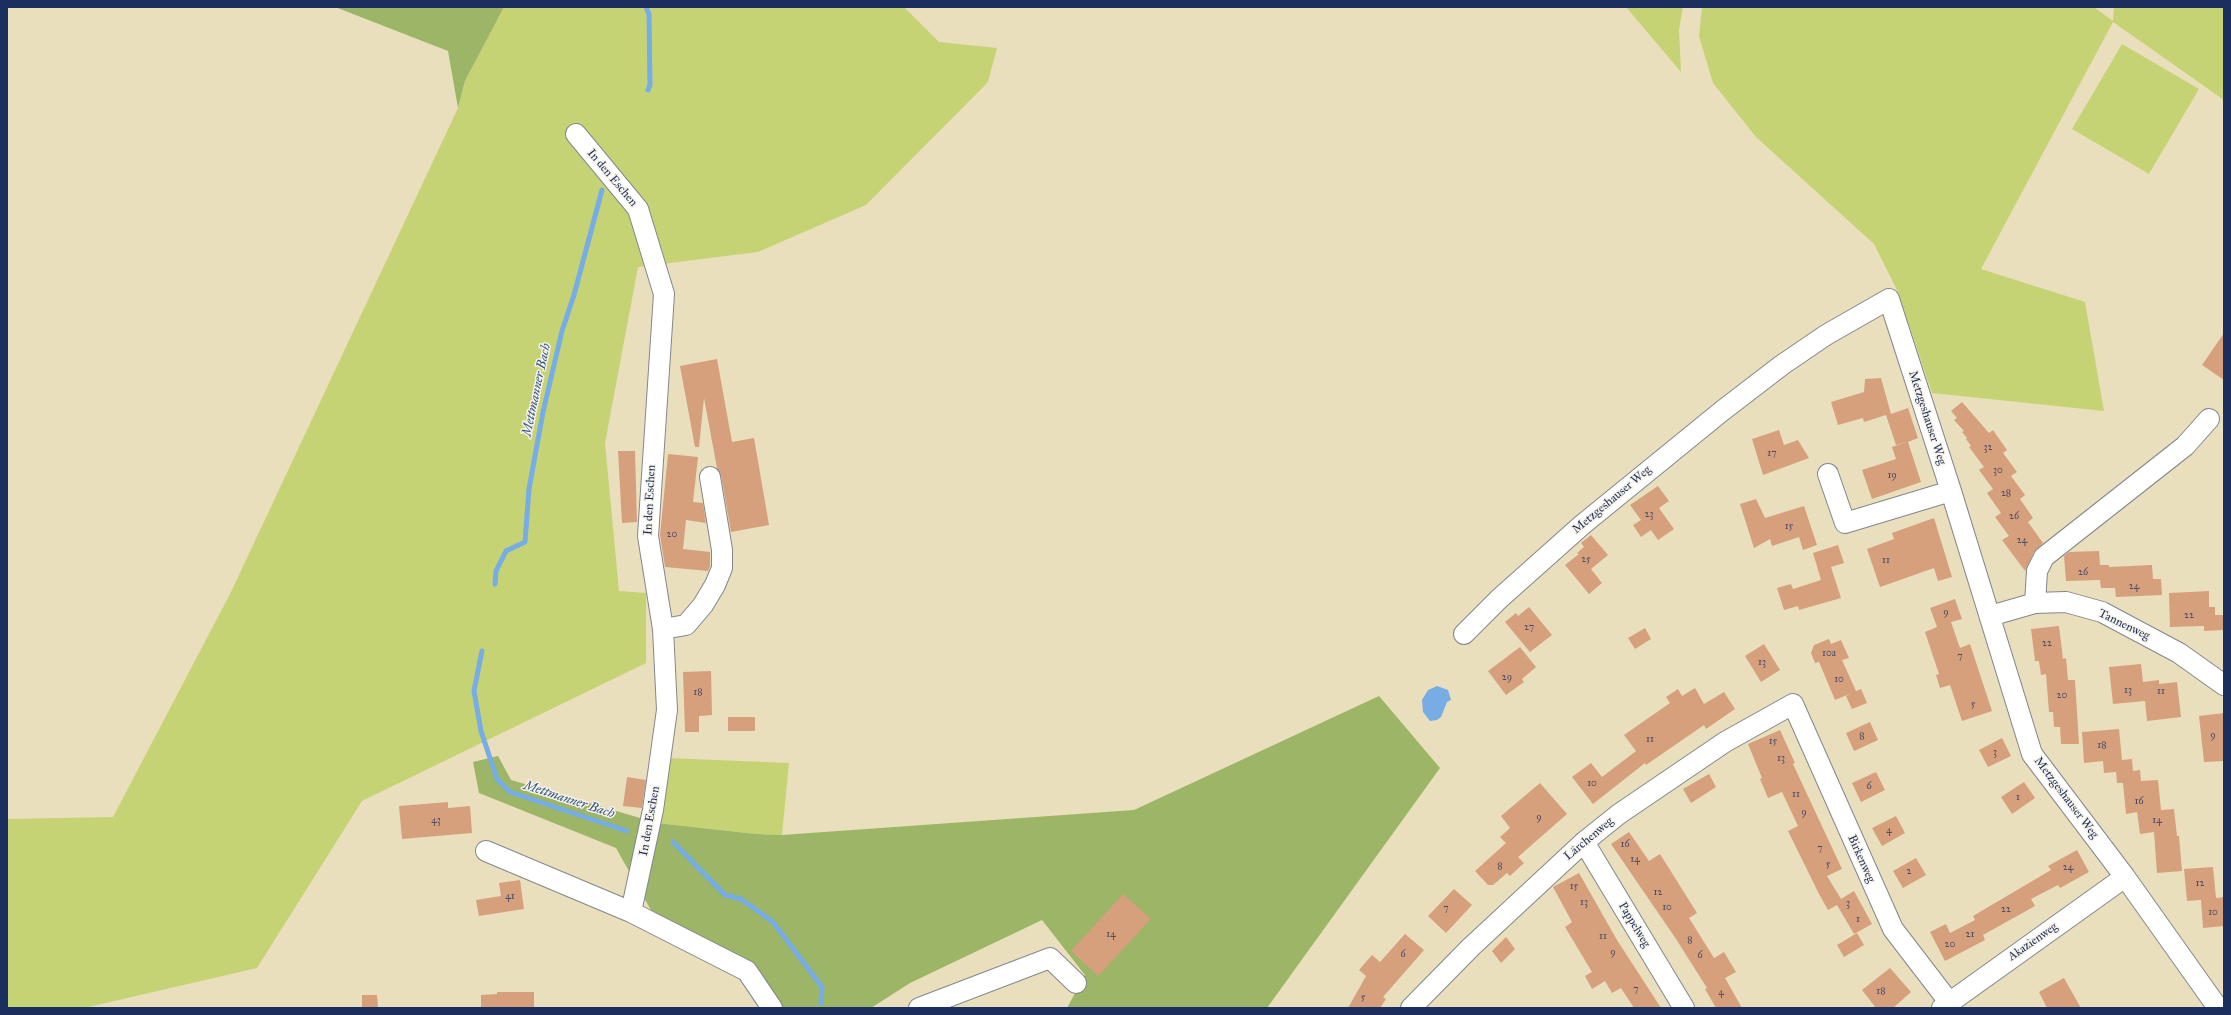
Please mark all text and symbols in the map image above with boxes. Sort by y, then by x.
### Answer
street label: In den Eschen [584,146,640,210]
water label: Mettmanner Bach [520,342,554,438]
street label: Metzgeshauser Weg [1905,369,1949,467]
house number: 32 [1984,442,1992,454]
house number: 17 [1767,448,1777,460]
street label: Metzgeshauser Weg [1570,463,1654,537]
street label: In den Eschen [641,464,659,536]
house number: 30 [1993,465,2003,477]
house number: 19 [1887,470,1897,482]
house number: 28 [2001,488,2011,500]
house number: 23 [1645,509,1653,521]
house number: 26 [2009,511,2019,523]
house number: 15 [1785,521,1793,533]
house number: 20 [667,529,677,541]
house number: 24 [2017,535,2027,547]
house number: 25 [1581,554,1591,566]
house number: 11 [1882,555,1890,567]
house number: 26 [2078,567,2088,579]
house number: 24 [2129,581,2139,593]
street label: Tannenweg [2096,606,2152,644]
house number: 9 [1943,607,1949,619]
house number: 22 [2184,610,2194,622]
house number: 27 [1524,622,1534,634]
house number: 22 [2042,638,2052,650]
house number: 10a [1822,648,1836,660]
house number: 7 [1957,651,1963,663]
house number: 13 [1758,657,1766,669]
house number: 29 [1502,672,1512,684]
house number: 10 [1834,674,1844,686]
house number: 13 [2124,685,2132,697]
house number: 11 [2157,686,2165,698]
house number: 18 [693,687,703,699]
house number: 20 [2057,690,2067,702]
house number: 5 [1971,699,1975,711]
house number: 9 [2210,730,2216,742]
house number: 8 [1859,731,1865,743]
house number: 11 [1646,734,1654,746]
house number: 15 [1769,736,1777,748]
house number: 18 [2097,740,2107,752]
house number: 3 [1993,747,1997,759]
house number: 13 [1777,753,1785,765]
street label: Metzgeshauser Weg [2031,754,2101,842]
water label: Mettmanner Bach [522,778,616,822]
house number: 10 [1587,778,1597,790]
house number: 6 [1866,781,1872,793]
street label: In den Eschen [637,785,663,857]
house number: 11 [1792,789,1800,801]
house number: 1 [2016,792,2020,804]
house number: 16 [2134,796,2144,808]
house number: 9 [1801,807,1807,819]
house number: 9 [1536,812,1542,824]
street label: Lärchenweg [1561,814,1617,864]
house number: 43 [431,815,441,827]
house number: 14 [2152,815,2162,827]
house number: 4 [1886,825,1892,837]
street label: Birkenweg [1844,833,1878,885]
house number: 16 [1620,839,1630,851]
house number: 7 [1817,843,1823,855]
house number: 14 [1630,854,1640,866]
house number: 5 [1826,859,1830,871]
house number: 8 [1497,861,1503,873]
house number: 24 [2063,862,2073,874]
house number: 2 [1907,866,1911,878]
house number: 12 [2196,878,2204,890]
house number: 15 [1570,881,1578,893]
house number: 12 [1654,887,1662,899]
house number: 41 [505,891,515,903]
house number: 13 [1580,897,1588,909]
house number: 3 [1846,898,1850,910]
street label: Pappelweg [1615,900,1653,950]
house number: 10 [1662,902,1672,914]
house number: 7 [1443,903,1449,915]
house number: 22 [2001,904,2011,916]
house number: 10 [2208,907,2218,919]
house number: 1 [1856,914,1860,926]
street label: Akazienweg [2005,920,2061,964]
house number: 14 [1106,929,1116,941]
house number: 21 [1966,929,1974,941]
house number: 11 [1599,931,1607,943]
house number: 8 [1687,935,1693,947]
house number: 20 [1945,939,1955,951]
house number: 9 [1610,947,1616,959]
house number: 6 [1400,949,1406,961]
house number: 6 [1697,950,1703,962]
house number: 7 [1633,984,1639,996]
house number: 18 [1876,986,1886,998]
house number: 4 [1718,987,1724,999]
house number: 5 [1361,992,1365,1004]

